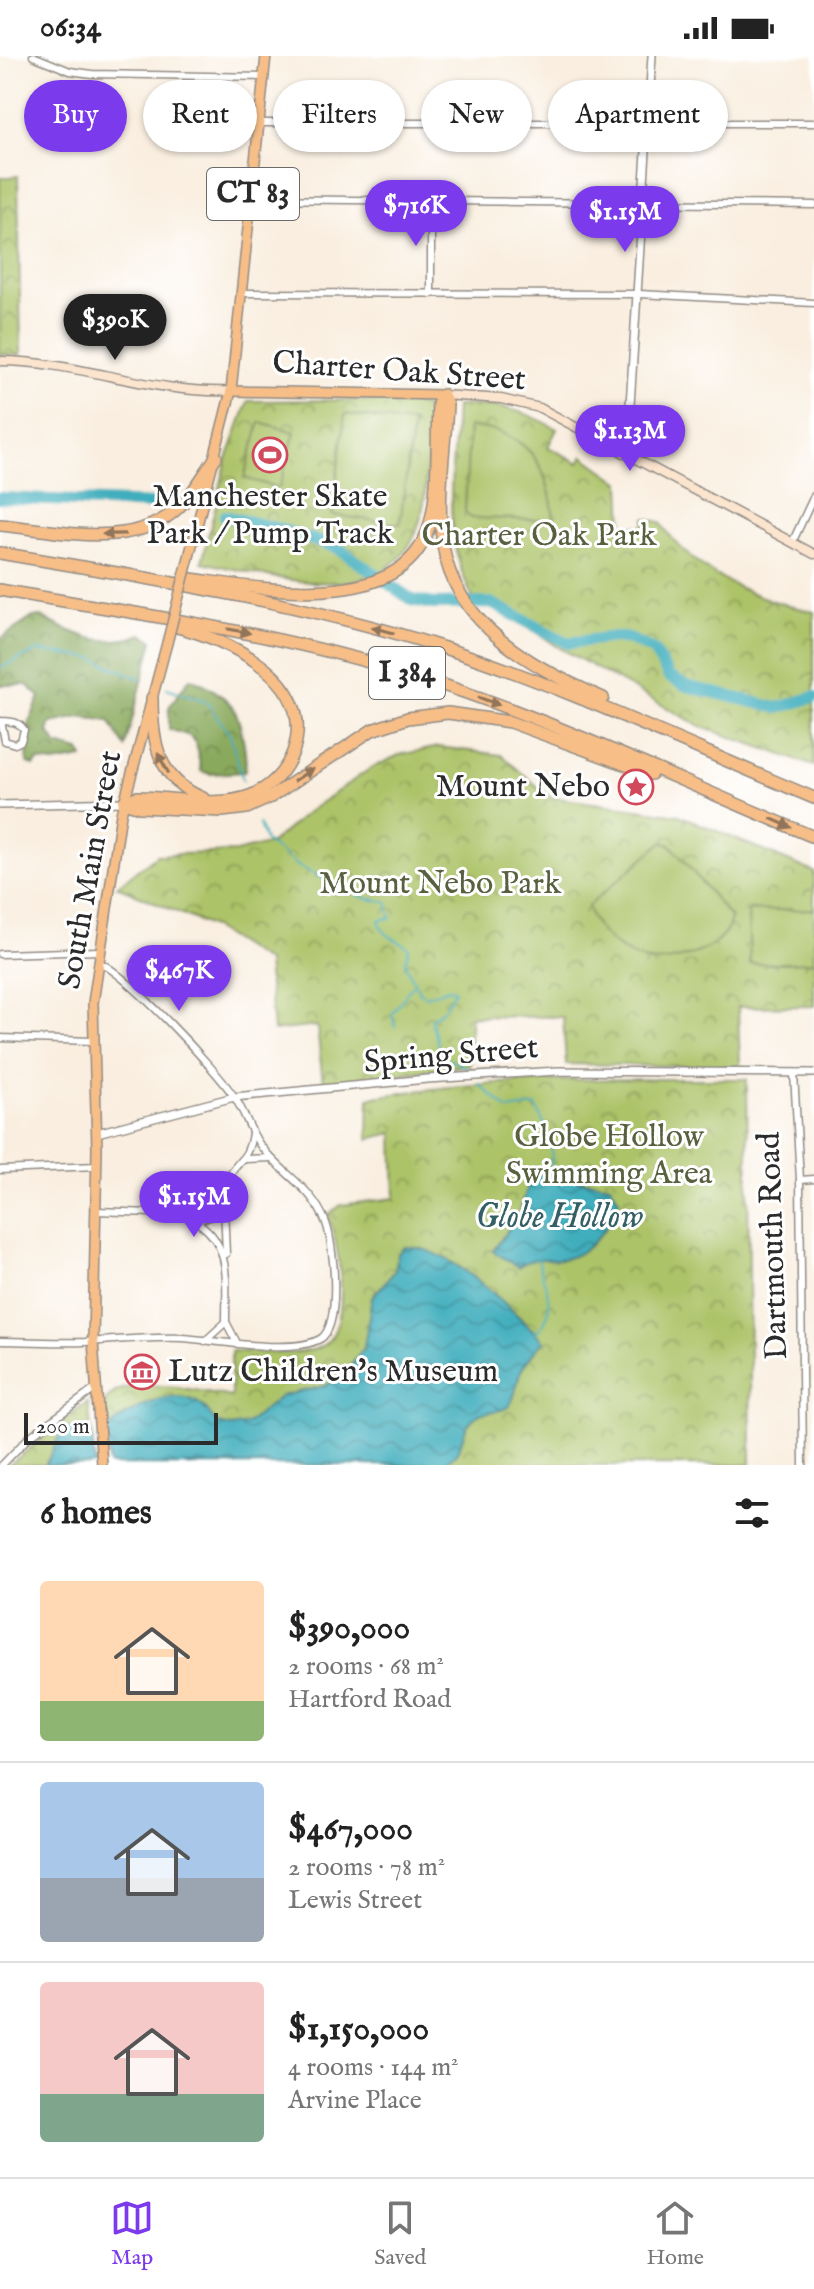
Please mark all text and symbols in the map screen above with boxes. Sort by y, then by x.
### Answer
text: 06:34 [40,9,101,47]
chip: Buy [24,80,127,152]
chip: Rent [143,80,257,152]
chip: Filters [273,80,405,152]
chip: New [421,80,532,152]
chip: Apartment [548,80,728,152]
road number: CT 83 [207,168,299,220]
pin: $716K [360,180,472,248]
pin: $1.15M [560,186,690,254]
text: $716K [383,189,449,222]
text: $1.15M [588,195,662,228]
pin: $390K [59,294,171,362]
text: $390K [81,303,149,336]
street label: Charter Oak Street [271,343,527,401]
pin: $1.13M [565,405,695,473]
text: $1.13M [593,414,667,447]
sports icon: Manchester Skate Park / Pump Track [251,436,289,474]
place label: Manchester Skate Park / Pump Track [146,477,394,555]
park label: Charter Oak Park [421,516,657,557]
one-way arrow [101,528,127,540]
one-way arrow [370,623,394,636]
one-way arrow [226,626,251,638]
road number: I 384 [369,647,445,699]
one-way arrow [477,695,501,707]
street label: South Main Street [50,748,132,992]
one-way arrow [156,752,170,774]
place label: Mount Nebo [436,767,610,808]
one-way arrow [293,768,314,783]
place icon: Mount Nebo [617,768,655,806]
one-way arrow [769,816,793,829]
park label: Mount Nebo Park [319,864,562,905]
pin: $467K [123,945,235,1013]
text: $467K [144,954,214,987]
street label: Spring Street [362,1028,540,1084]
park label: Globe Hollow Swimming Area [506,1117,713,1195]
street label: Dartmouth Road [750,1130,798,1361]
pin: $1.15M [129,1171,259,1239]
text: $1.15M [157,1180,231,1213]
water label: Globe Hollow [475,1196,643,1239]
place label: Lutz Children's Museum [168,1352,498,1393]
museum icon: Lutz Children's Museum [123,1353,161,1391]
scale bar [24,1409,218,1445]
text: 200 m [36,1413,90,1441]
icon: filters [730,1491,774,1535]
text: 6 homes [40,1492,152,1535]
text: $390,000 [288,1607,410,1650]
icon: home [104,1613,200,1709]
text: 2 rooms · 68 m² [288,1650,444,1683]
text: Hartford Road [288,1683,451,1716]
text: $467,000 [288,1808,413,1851]
icon: home [104,1814,200,1910]
text: 2 rooms · 78 m² [288,1851,445,1884]
text: Lewis Street [288,1884,422,1917]
text: $1,150,000 [288,2008,429,2051]
icon: home [104,2014,200,2110]
text: 4 rooms · 144 m² [288,2051,459,2084]
text: Arvine Place [288,2084,422,2117]
tab: Map [110,2196,154,2272]
tab: Saved [374,2196,426,2272]
tab: Home [646,2196,704,2272]

